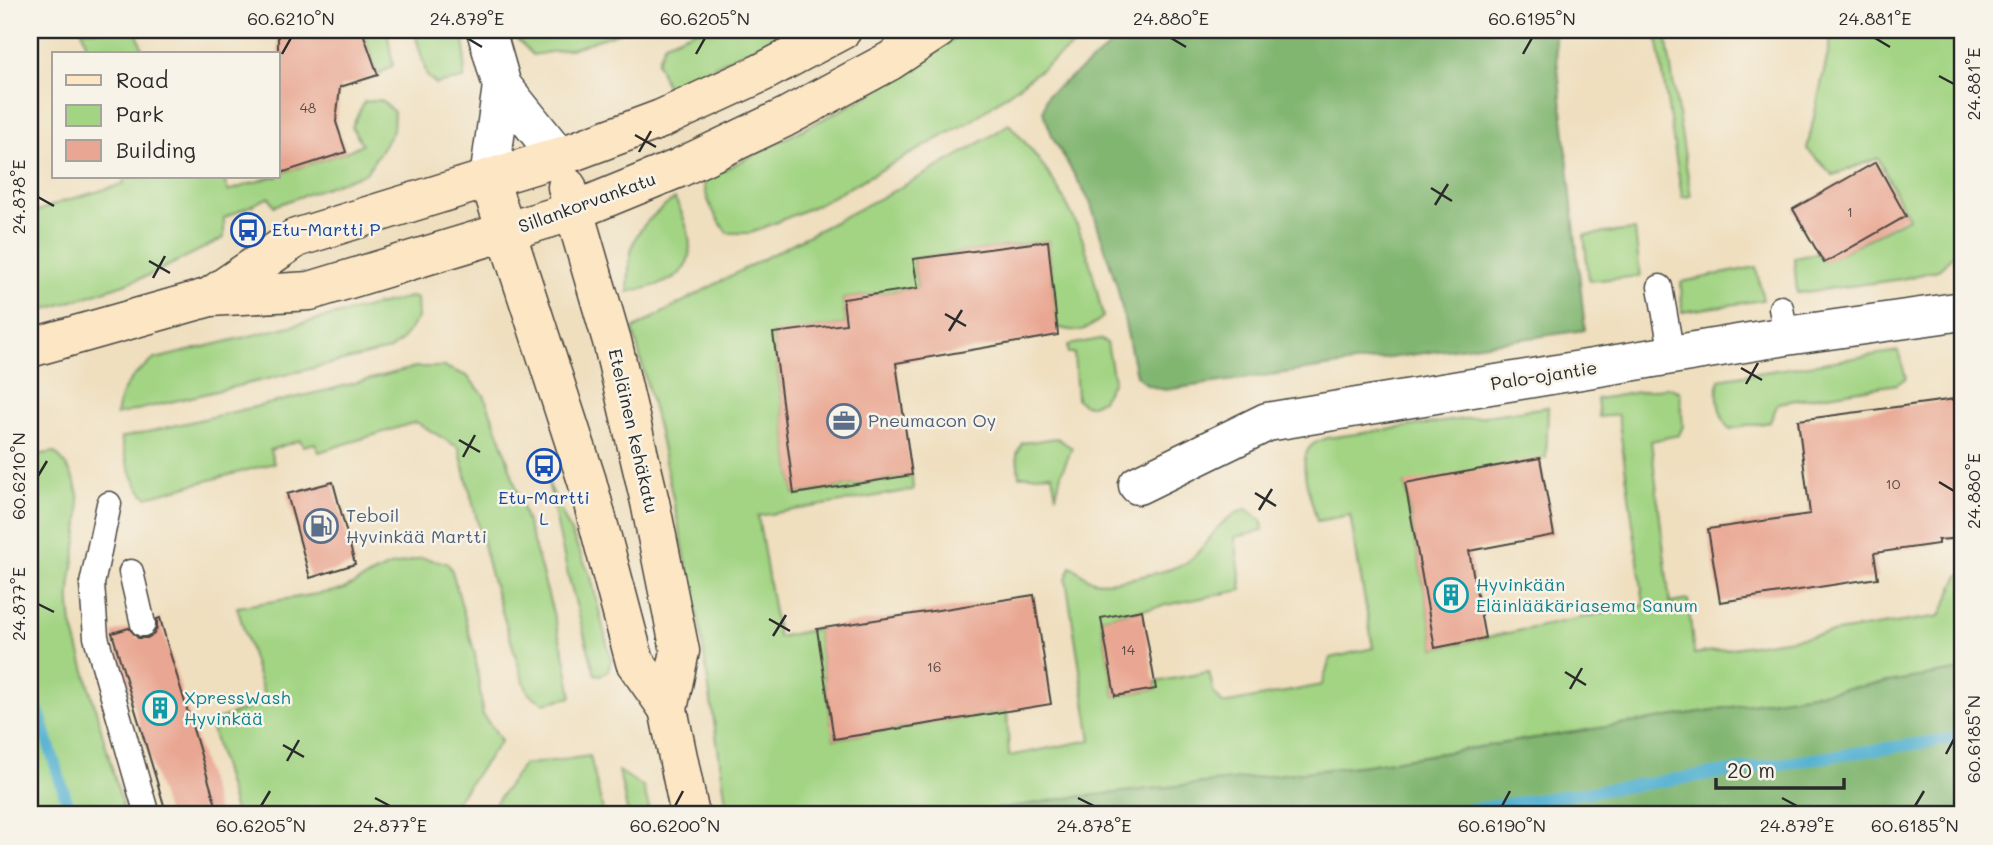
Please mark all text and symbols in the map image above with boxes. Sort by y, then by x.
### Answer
text: 60.6210°N [247,6,335,30]
text: 24.879°E [430,6,504,30]
text: 60.6205°N [660,6,750,30]
text: 24.880°E [1133,6,1209,30]
text: 60.6195°N [1488,6,1576,30]
text: 24.881°E [1839,6,1912,30]
text: 24.881°E [1961,48,1985,121]
legend [52,52,280,178]
text: Road [116,66,168,93]
house number: 48 [300,98,316,117]
text: Park [116,100,164,127]
text: Building [116,136,196,163]
text: 24.878°E [6,160,30,234]
street label: Sillankorvankatu [515,166,659,238]
house number: 1 [1847,202,1853,221]
bus stop icon: Etu-Martti P [229,211,267,249]
place label: Etu-Martti P [272,217,380,241]
street label: Eteläinen kehäkatu [603,346,665,515]
street label: Palo-ojantie [1489,355,1599,395]
office icon: Pneumacon Oy [825,402,863,440]
place label: Pneumacon Oy [868,408,996,432]
text: 60.6210°N [6,432,30,520]
bus stop icon: Etu-Martti L [525,447,563,485]
text: 24.880°E [1961,453,1985,529]
house number: 10 [1886,474,1901,493]
place label: Etu-Martti L [498,485,590,530]
place label: Teboil Hyvinkää Martti [346,503,487,548]
fuel station icon: Teboil Hyvinkää Martti [302,507,340,545]
text: 24.877°E [6,567,30,641]
place label: Hyvinkään Eläinlääkäriasema Sanum [1476,572,1698,617]
building icon: Hyvinkään Eläinlääkäriasema Sanum [1432,576,1470,614]
house number: 14 [1121,640,1136,659]
house number: 16 [927,657,941,676]
place label: XpressWash Hyvinkää [184,685,291,730]
building icon: XpressWash Hyvinkää [141,689,179,727]
text: 60.6185°N [1961,695,1985,783]
scale bar [1716,747,1844,791]
text: 20 m [1727,756,1775,783]
text: 60.6205°N [216,813,306,837]
text: 24.877°E [353,813,427,837]
text: 60.6200°N [630,813,720,837]
text: 24.878°E [1057,813,1131,837]
text: 60.6190°N [1458,813,1546,837]
text: 24.879°E [1760,813,1834,837]
text: 60.6185°N [1871,813,1959,837]

